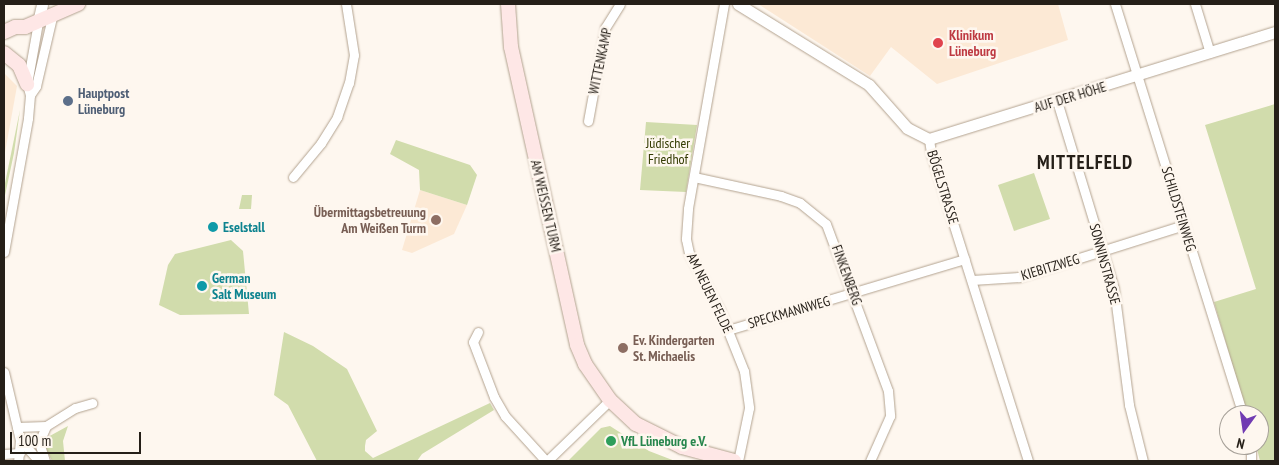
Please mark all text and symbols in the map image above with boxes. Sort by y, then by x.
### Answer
street label: WITTENKAMP [585,26,615,96]
place label: Klinikum Lüneburg [949,27,996,59]
marker: Klinikum Lüneburg [931,36,945,50]
street label: AUF DER HÖHE [1032,78,1108,116]
place label: Hauptpost Lüneburg [78,85,129,118]
marker: Hauptpost Lüneburg [62,95,74,107]
park label: Jüdischer Friedhof [646,135,690,168]
street label: BÖGELSTRASSE [924,148,962,226]
district label: MITTELFELD [1036,152,1134,174]
street label: AM WEISSEN TURM [527,158,565,254]
street label: SCHILDSTEINWEG [1158,165,1200,253]
place label: Übermittagsbetreuung Am Weißen Turm [314,204,426,236]
marker: Übermittagsbetreuung Am Weißen Turm [430,214,442,226]
place label: Eselstall [223,219,265,235]
marker: Eselstall [207,221,219,233]
street label: SONNINSTRASSE [1086,222,1124,306]
street label: FINKENBERG [828,243,866,307]
street label: AM NEUEN FELDE [683,250,737,336]
street label: KIEBITZWEG [1019,250,1081,284]
place label: German Salt Museum [212,270,276,302]
marker: German Salt Museum [196,280,208,292]
street label: SPECKMANNWEG [746,292,832,332]
place label: Ev. Kindergarten St. Michaelis [633,332,715,364]
marker: Ev. Kindergarten St. Michaelis [617,342,629,354]
north arrow [1219,405,1269,455]
scale bar [12,422,144,454]
text: 100 m [18,431,51,450]
place label: VfL Lüneburg e.V. [621,433,708,449]
text: N [1235,434,1246,453]
marker: VfL Lüneburg e.V. [605,435,617,447]

